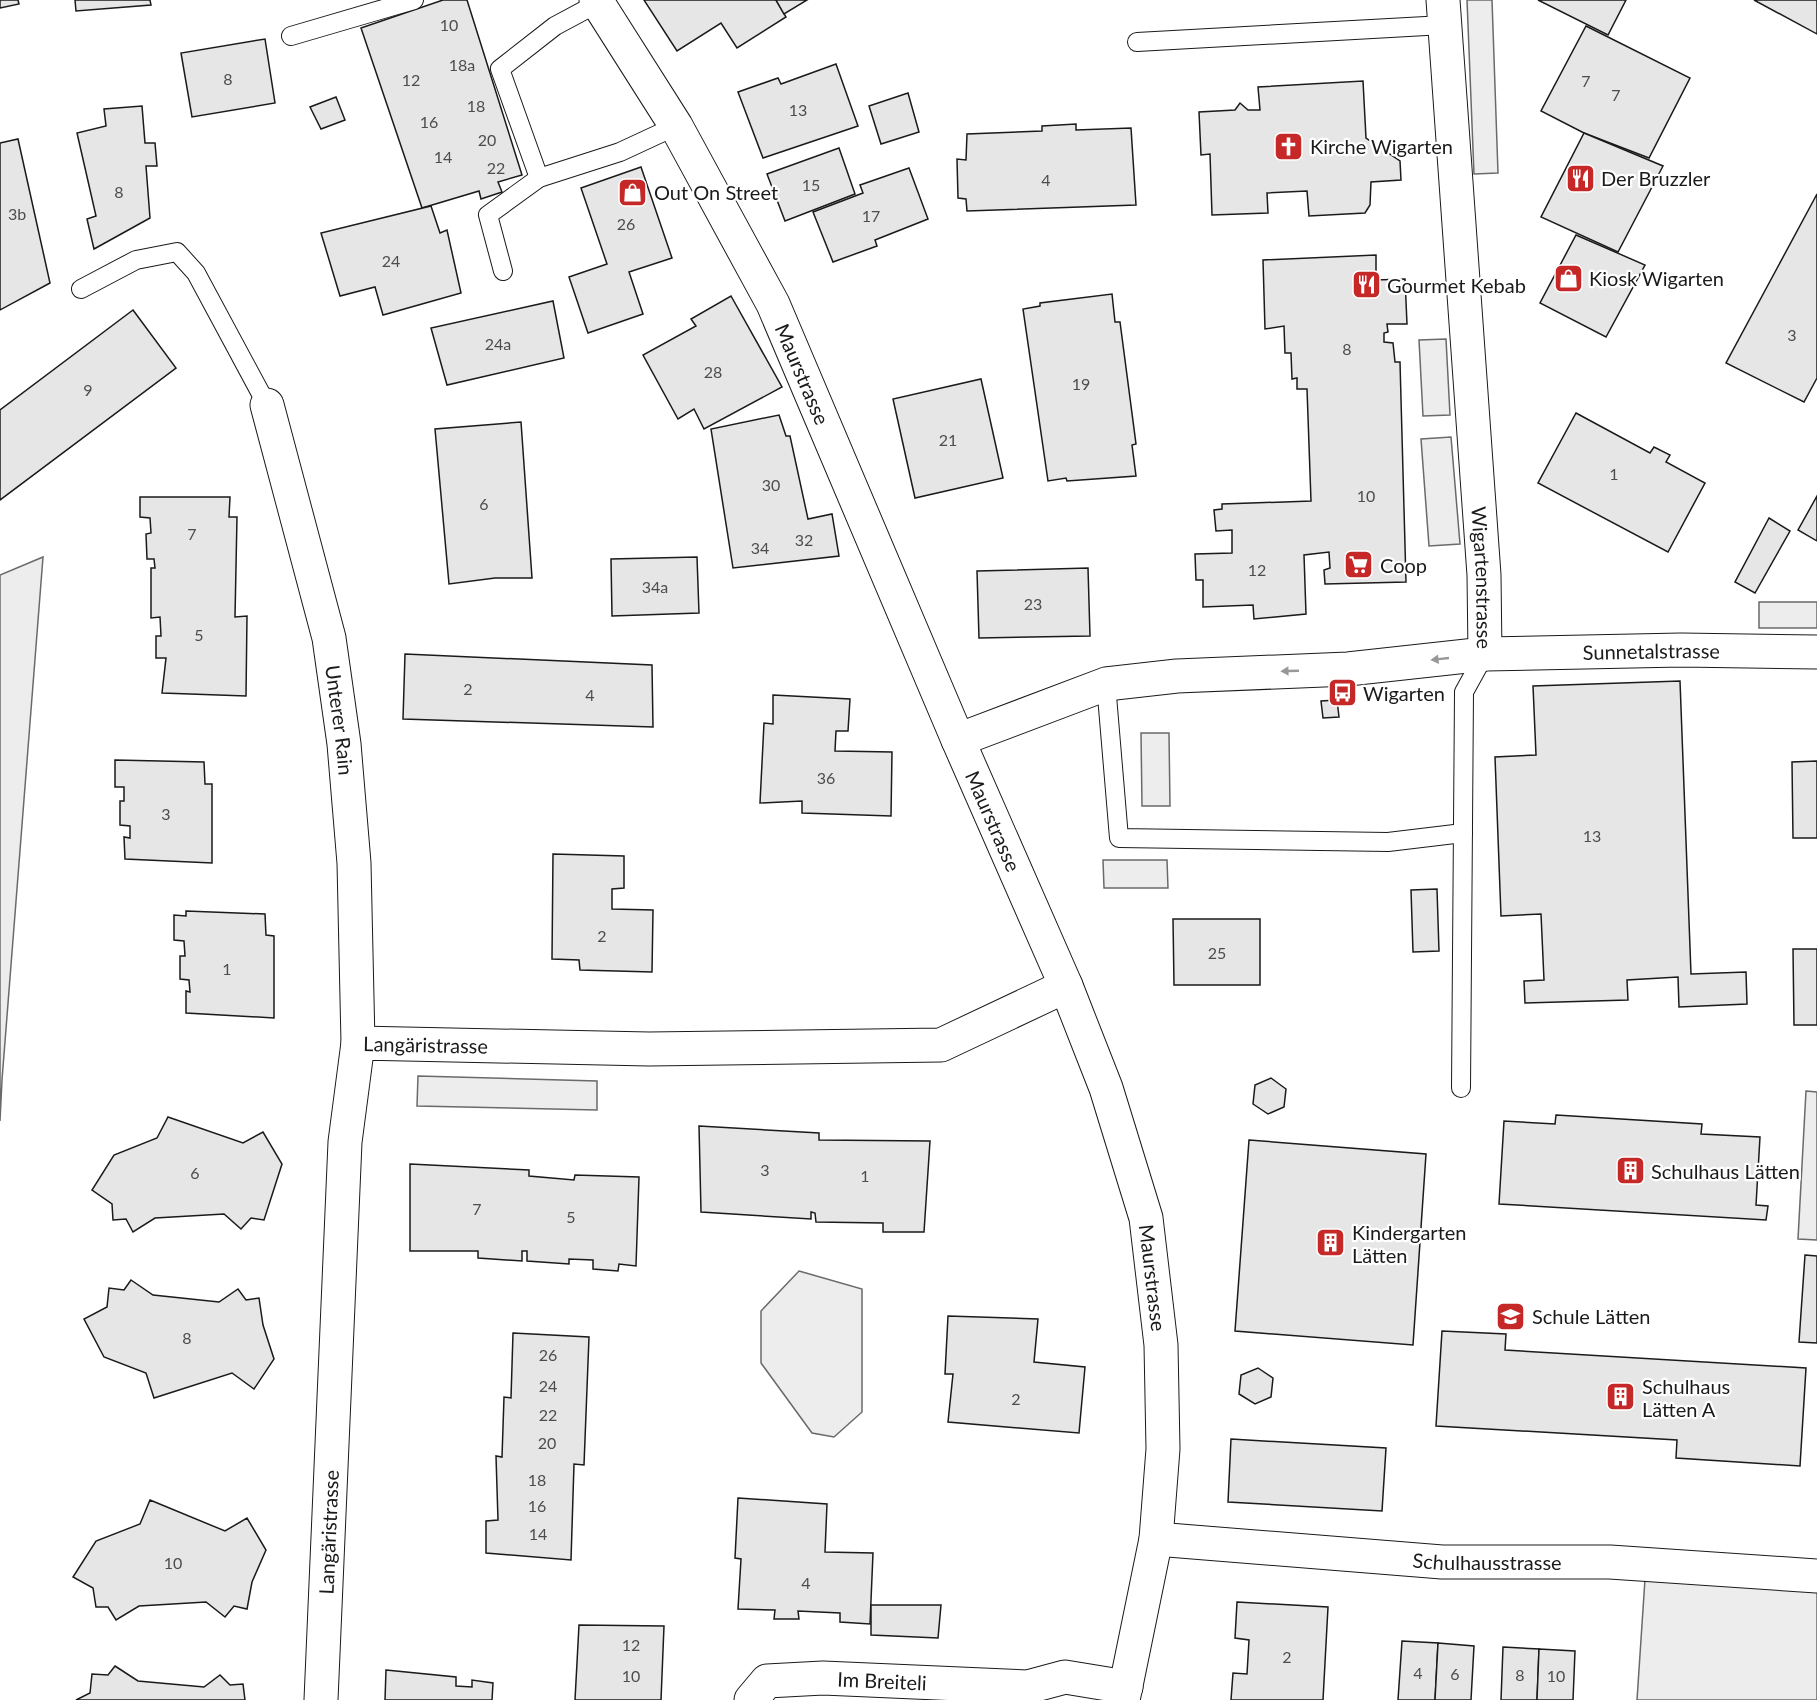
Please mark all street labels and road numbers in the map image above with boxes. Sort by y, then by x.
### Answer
street label: Maurstrasse [771,320,835,428]
street label: Wigartenstrasse [1467,505,1497,649]
street label: Sunnetalstrasse [1582,638,1720,664]
street label: Unterer Rain [321,663,359,776]
street label: Maurstrasse [961,767,1026,875]
street label: Langäristrasse [363,1031,488,1058]
street label: Maurstrasse [1135,1223,1171,1333]
street label: Langäristrasse [314,1469,343,1595]
street label: Schulhausstrasse [1412,1548,1562,1574]
street label: Im Breiteli [837,1667,927,1695]

